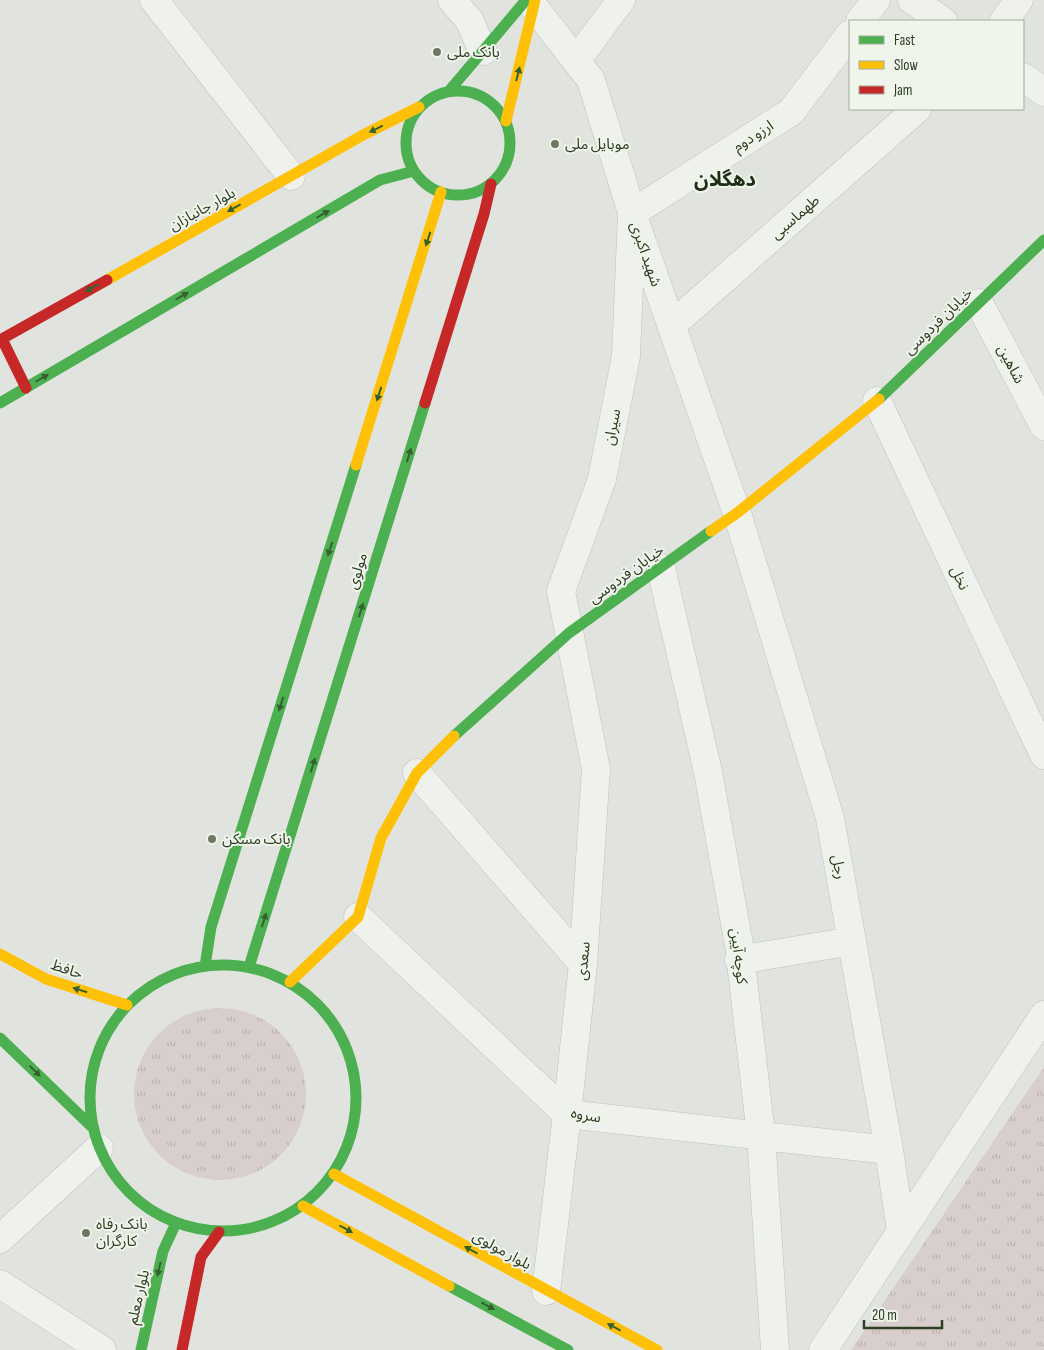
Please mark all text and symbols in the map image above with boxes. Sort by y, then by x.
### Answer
legend [849,20,1024,110]
text: Fast [894,31,916,50]
place label: بانک ملی [447,43,500,62]
marker: بانک ملی [431,46,443,58]
text: Slow [894,56,918,75]
one-way arrow [514,66,522,81]
text: Jam [893,81,912,100]
street label: ارزو دوم [729,116,778,157]
one-way arrow [368,125,383,133]
place label: موبایل ملی [565,135,630,154]
marker: موبایل ملی [549,138,561,150]
district label: دهگلان [694,168,756,192]
street label: بلوار جانبازان [166,183,239,235]
street label: طهماسبی [767,191,824,244]
one-way arrow [227,204,240,213]
one-way arrow [315,210,330,218]
street label: شهید اکبری [626,219,666,289]
one-way arrow [423,231,431,246]
one-way arrow [85,284,100,292]
street label: خیابان فردوسی [900,284,977,359]
one-way arrow [176,292,189,301]
street label: شاهین [992,342,1029,387]
one-way arrow [36,374,49,383]
one-way arrow [374,386,382,401]
street label: سیران [600,407,625,447]
one-way arrow [406,447,414,462]
one-way arrow [325,541,333,556]
street label: خیابان فردوسی [585,541,668,608]
street label: مولوی [343,551,372,592]
street label: نخل [946,563,973,593]
one-way arrow [357,602,365,617]
one-way arrow [277,696,284,711]
one-way arrow [309,758,317,773]
place label: بانک مسکن [222,830,291,849]
marker: بانک مسکن [206,833,218,845]
street label: رجل [827,853,850,881]
one-way arrow [261,913,269,928]
street label: کوچه آیین [726,927,751,986]
street label: سعدی [572,941,595,981]
street label: حافظ [48,955,85,984]
one-way arrow [73,986,88,993]
one-way arrow [29,1065,41,1077]
street label: سروه [569,1103,603,1128]
place label: بانک رفاه کارگران [96,1215,148,1251]
one-way arrow [338,1225,353,1233]
marker: بانک رفاه کارگران [80,1227,92,1239]
street label: بلوار مولوی [469,1227,535,1274]
one-way arrow [464,1245,477,1254]
one-way arrow [155,1261,163,1277]
street label: بلوار معلم [123,1268,155,1327]
scale bar [864,1298,942,1330]
one-way arrow [482,1302,495,1311]
text: 20 m [872,1306,897,1325]
one-way arrow [606,1323,621,1331]

